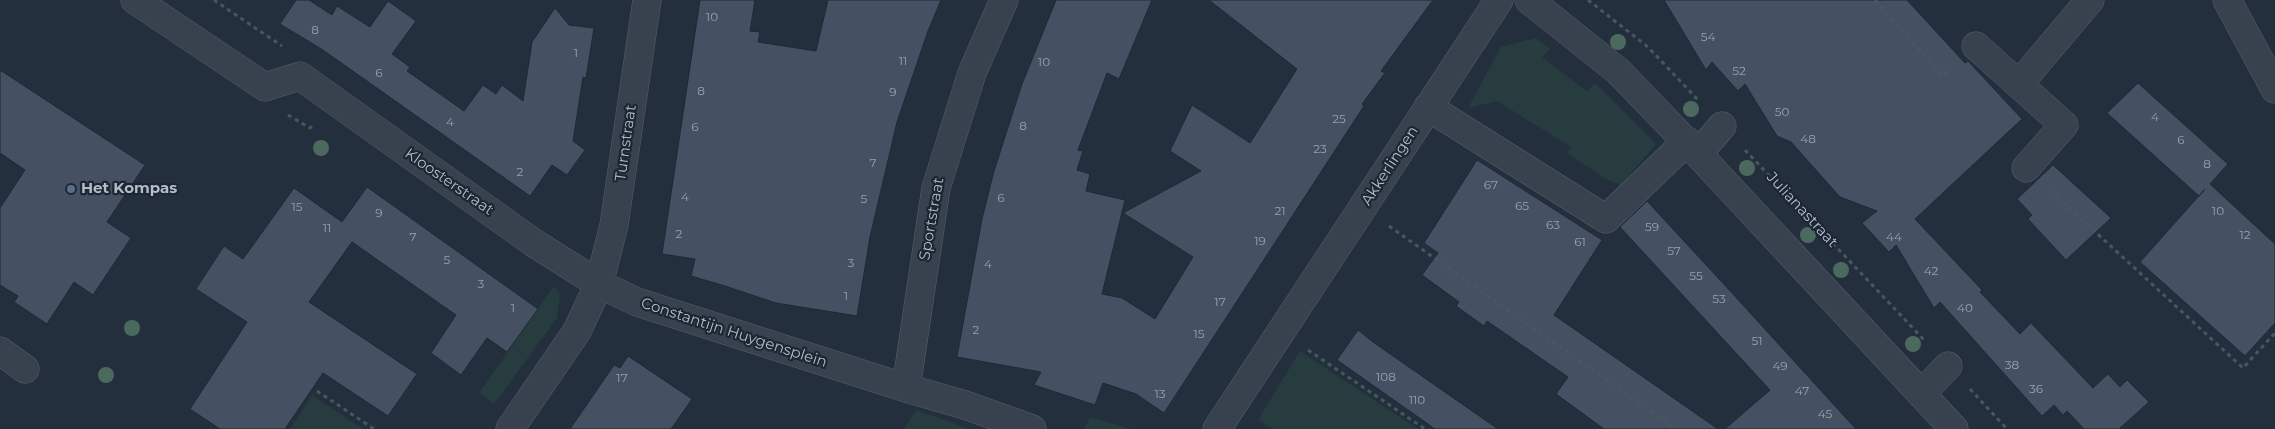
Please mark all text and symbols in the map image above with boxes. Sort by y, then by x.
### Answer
house number: 10 [706,10,718,24]
house number: 8 [311,23,319,37]
house number: 54 [1701,30,1715,44]
house number: 1 [574,46,578,60]
house number: 11 [899,54,907,68]
house number: 10 [1038,55,1050,69]
house number: 52 [1732,64,1746,78]
house number: 6 [375,66,383,80]
house number: 8 [697,84,705,98]
house number: 9 [889,85,897,99]
street label: Turnstraat [612,104,640,182]
house number: 50 [1775,105,1789,119]
house number: 4 [2151,110,2159,124]
house number: 25 [1332,112,1346,126]
house number: 4 [446,115,454,129]
house number: 8 [1019,119,1027,133]
house number: 6 [691,120,699,134]
street label: Akkerlingen [1358,123,1422,209]
house number: 48 [1800,132,1816,146]
house number: 6 [2177,133,2185,147]
house number: 23 [1313,142,1327,156]
street label: Kloosterstraat [401,145,497,219]
house number: 7 [869,156,877,170]
house number: 8 [2203,157,2211,171]
house number: 2 [517,165,523,179]
street label: Julianastraat [1763,169,1841,251]
street label: Sportstraat [916,176,948,262]
house number: 67 [1484,178,1498,192]
place label: Het Kompas [81,180,177,198]
marker: Het Kompas [65,183,77,195]
house number: 4 [681,190,689,204]
house number: 6 [997,191,1005,205]
house number: 5 [861,192,867,206]
house number: 65 [1515,199,1529,213]
house number: 15 [291,200,303,214]
house number: 21 [1274,204,1286,218]
house number: 10 [2212,204,2224,218]
house number: 9 [375,206,383,220]
house number: 63 [1546,218,1560,232]
house number: 59 [1645,220,1659,234]
house number: 11 [323,221,331,235]
house number: 2 [676,227,682,241]
house number: 12 [2239,228,2251,242]
house number: 7 [409,230,417,244]
house number: 44 [1886,230,1902,244]
house number: 19 [1254,234,1266,248]
house number: 61 [1574,235,1586,249]
house number: 57 [1667,244,1681,258]
house number: 5 [444,253,450,267]
house number: 3 [848,256,854,270]
house number: 4 [984,257,992,271]
house number: 42 [1924,264,1938,278]
house number: 55 [1689,269,1703,283]
house number: 3 [478,277,484,291]
house number: 1 [844,289,848,303]
house number: 53 [1712,292,1726,306]
street label: Constantijn Huygensplein [639,294,829,372]
house number: 17 [1214,295,1226,309]
house number: 1 [511,301,515,315]
house number: 40 [1957,301,1973,315]
house number: 2 [973,323,979,337]
house number: 15 [1193,327,1205,341]
house number: 51 [1751,334,1763,348]
house number: 38 [2005,358,2019,372]
house number: 49 [1772,359,1788,373]
house number: 108 [1376,370,1396,384]
house number: 17 [616,371,628,385]
house number: 36 [2029,382,2043,396]
house number: 47 [1795,384,1809,398]
house number: 13 [1154,387,1166,401]
house number: 110 [1409,393,1425,407]
house number: 45 [1818,407,1832,421]

